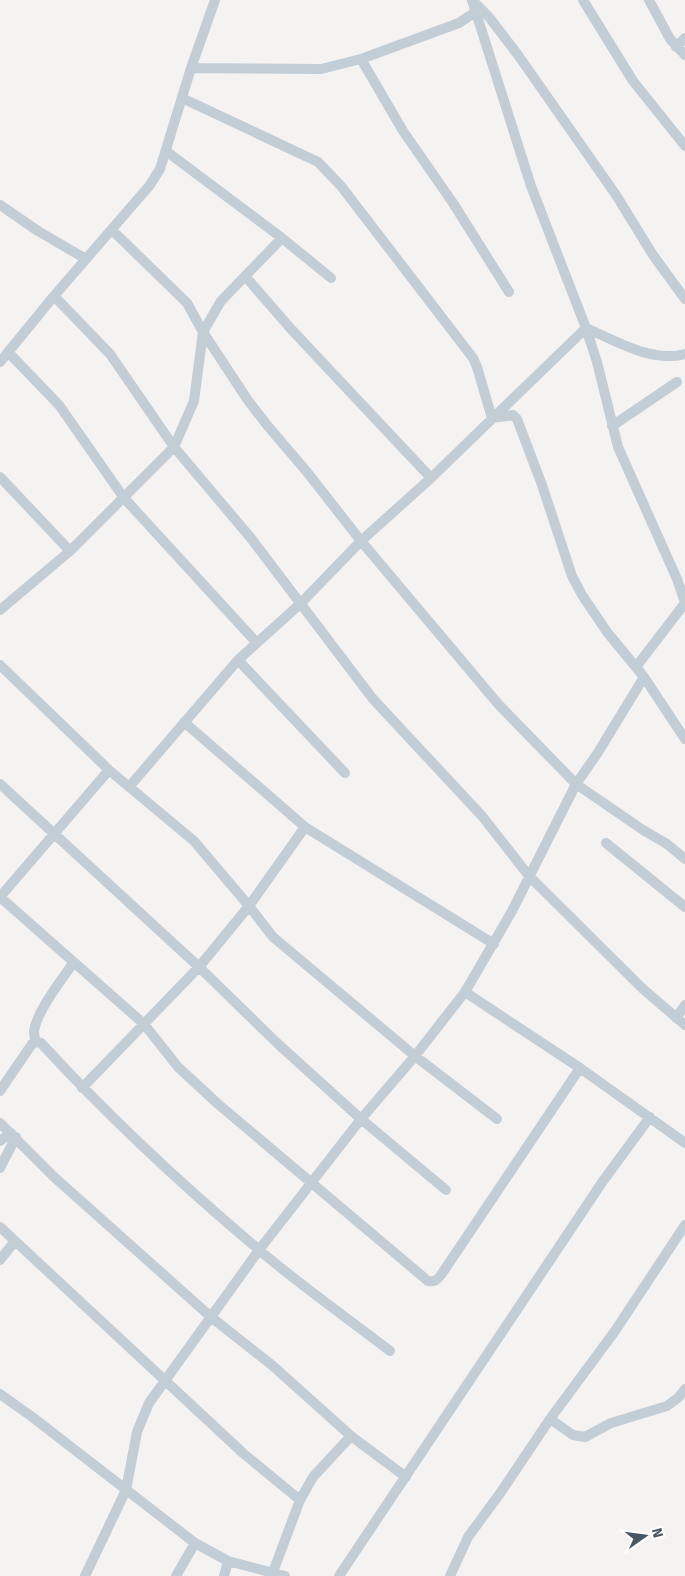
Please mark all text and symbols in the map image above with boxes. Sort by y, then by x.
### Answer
north arrow [620,1511,670,1561]
text: N [648,1526,667,1540]

